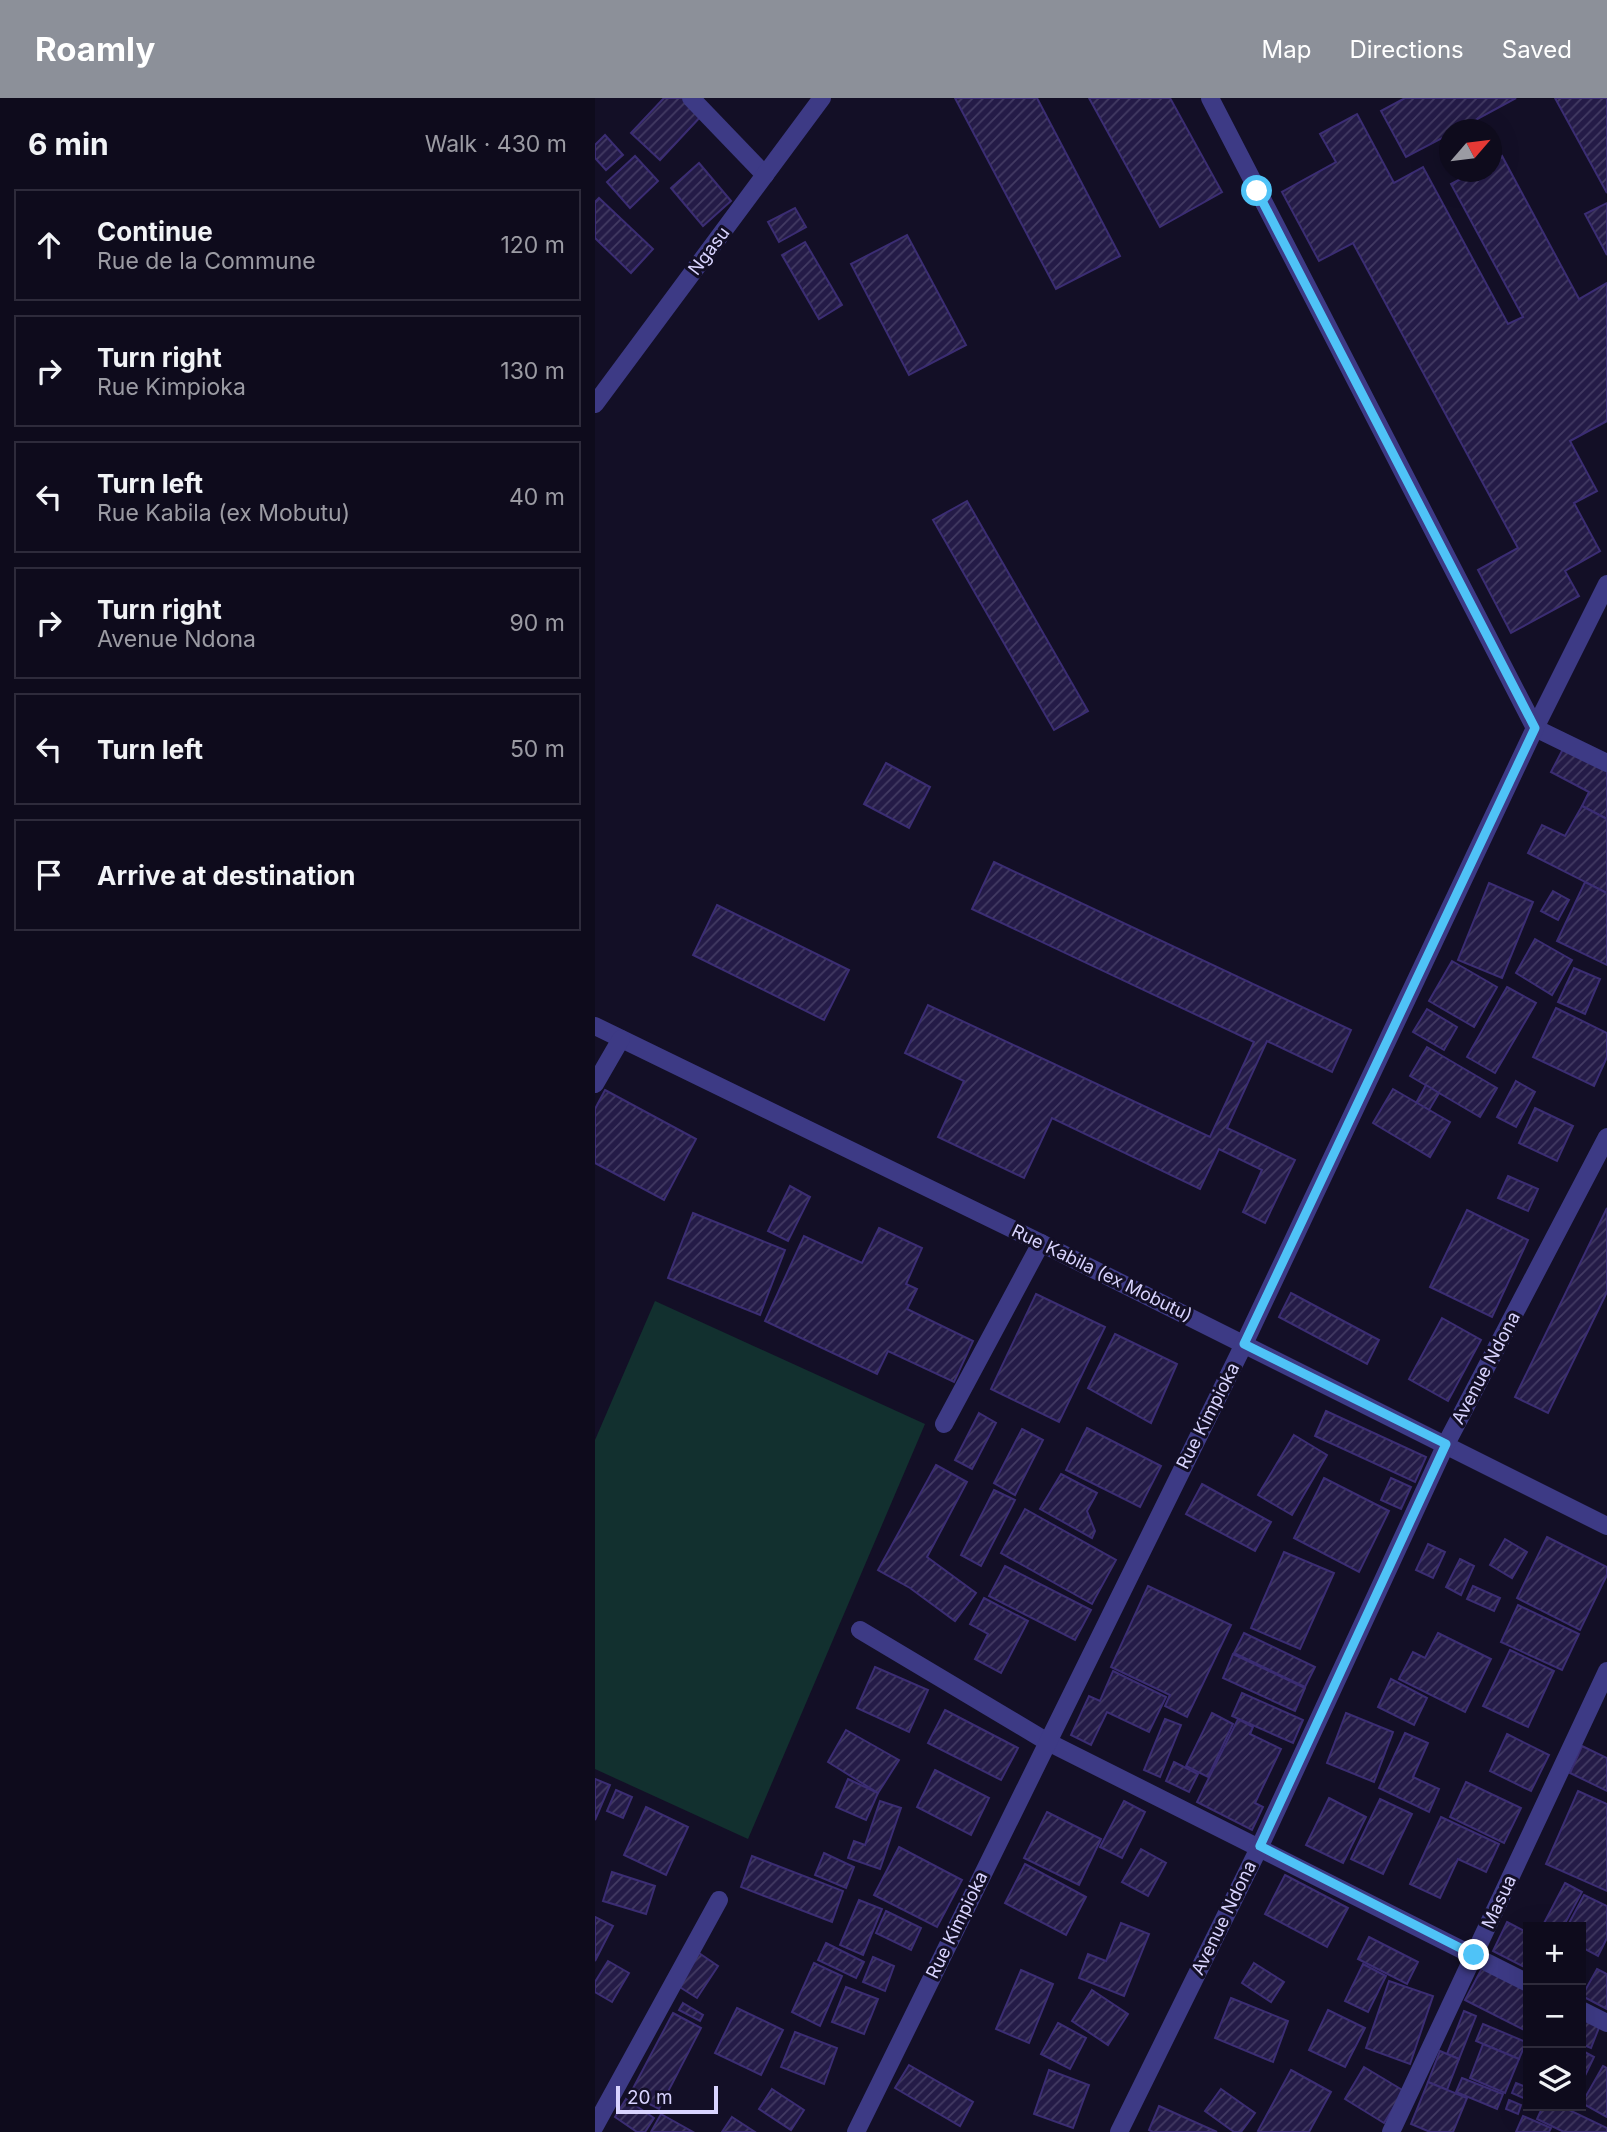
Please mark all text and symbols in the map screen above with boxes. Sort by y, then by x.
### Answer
text: Roamly [35,29,155,69]
text: Map [1262,35,1311,64]
text: Directions [1349,35,1464,64]
text: Saved [1502,35,1572,64]
north arrow [1439,119,1502,182]
text: 6 min [28,126,109,162]
text: Walk · 430 m [425,130,567,158]
route start [1241,175,1272,206]
text: Continue [97,216,213,247]
street label: Ngasu [684,222,733,279]
icon: ahead [30,226,68,264]
text: 120 m [500,231,565,259]
text: Rue de la Commune [97,247,316,275]
text: Turn right [97,342,222,373]
icon: right [30,352,68,390]
text: 130 m [500,357,565,385]
text: Rue Kimpioka [97,373,246,401]
text: Turn left [97,468,203,499]
icon: left [30,478,68,516]
text: 40 m [509,483,565,511]
text: Rue Kabila (ex Mobutu) [97,499,350,527]
text: Turn right [97,594,222,625]
icon: right [30,604,68,642]
text: 90 m [510,609,565,637]
text: Avenue Ndona [97,625,256,653]
icon: left [30,730,68,768]
text: Turn left [97,734,203,765]
text: 50 m [510,735,565,763]
icon: arrive [30,856,68,894]
text: Arrive at destination [97,860,356,891]
street label: Rue Kabila (ex Mobutu) [1009,1220,1196,1325]
street label: Avenue Ndona [1447,1308,1524,1428]
street label: Rue Kimpioka [1172,1359,1243,1472]
street label: Avenue Ndona [1187,1857,1260,1978]
street label: Rue Kimpioka [922,1868,992,1982]
street label: Masua [1477,1872,1520,1932]
map controls [1523,1922,1586,2111]
button: + [1523,1922,1586,1985]
route end [1458,1939,1489,1970]
button: − [1523,1985,1586,2048]
button: layers [1523,2048,1586,2111]
scale bar [616,2083,717,2115]
text: 20 m [627,2086,673,2109]

